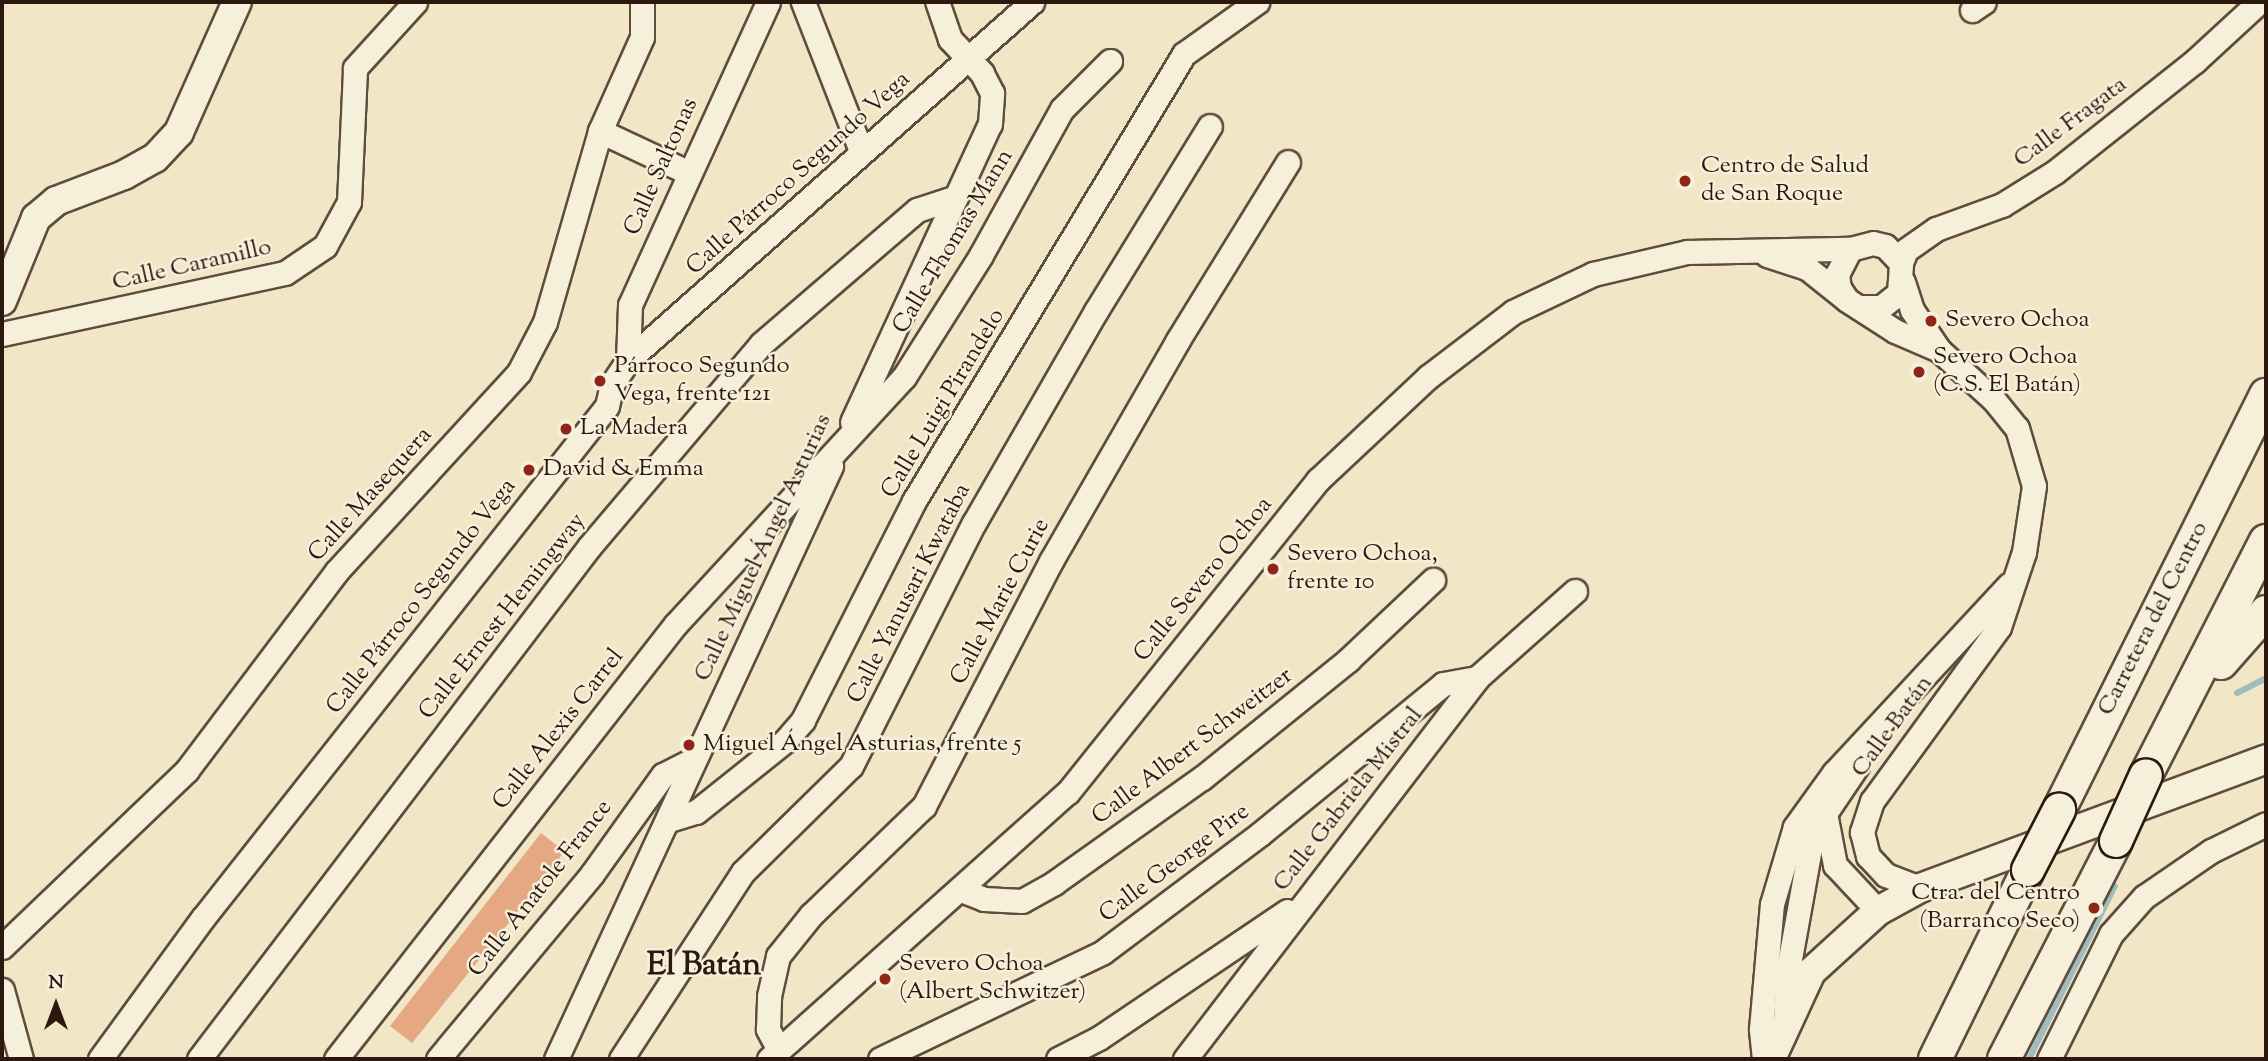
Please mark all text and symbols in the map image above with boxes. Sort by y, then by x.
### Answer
street label: Calle Párroco Segundo Vega [681,66,917,282]
street label: Calle Fragata [2009,71,2133,175]
street label: Calle Saltonas [619,94,705,240]
street label: Calle Thomas Mann [887,144,1021,340]
place label: Centro de Salud de San Roque [1701,153,1869,209]
marker: Centro de Salud de San Roque [1675,171,1695,191]
street label: Calle Caramillo [110,234,274,298]
street label: Calle Luigi Pirandelo [876,304,1012,504]
place label: Severo Ochoa [1945,307,2090,335]
marker: Severo Ochoa [1923,313,1939,329]
place label: Severo Ochoa (C.S. El Batán) [1933,344,2081,400]
place label: Párroco Segundo Vega, frente 121 [614,353,790,409]
marker: Severo Ochoa (C.S. El Batán) [1911,364,1927,380]
marker: Párroco Segundo Vega, frente 121 [592,373,608,389]
street label: Calle Miguel Ángel Asturias [689,410,839,686]
place label: La Madera [580,415,688,443]
marker: La Madera [558,421,574,437]
street label: Calle Masequera [303,422,439,568]
place label: David & Emma [543,456,704,484]
marker: David & Emma [521,462,537,478]
street label: Calle Párroco Segundo Vega [321,473,523,721]
street label: Calle Yanusari Kwataba [842,479,978,709]
street label: Calle Severo Ochoa [1129,492,1279,668]
street label: Calle Ernest Hemingway [413,508,593,726]
street label: Calle Marie Curie [945,514,1057,690]
street label: Carretera del Centro [2093,517,2215,721]
place label: Severo Ochoa, frente 10 [1287,541,1438,597]
marker: Severo Ochoa, frente 10 [1265,561,1281,577]
street label: Calle Alexis Carrel [487,644,631,816]
street label: Calle Albert Schweitzer [1087,662,1299,832]
street label: Calle Batán [1846,670,1940,784]
street label: Calle Gabriela Mistral [1268,702,1430,898]
place label: Miguel Ángel Asturias, frente 5 [703,731,1022,759]
marker: Miguel Ángel Asturias, frente 5 [681,737,697,753]
street label: Calle Anatole France [463,795,619,983]
street label: Calle George Pire [1094,798,1256,930]
place label: Ctra. del Centro (Barranco Seco) [1911,880,2080,936]
marker: Ctra. del Centro (Barranco Seco) [2086,900,2102,916]
district label: El Batán [647,947,761,985]
place label: Severo Ochoa (Albert Schwitzer) [899,951,1086,1007]
north arrow [21,970,91,1040]
text: N [48,970,64,997]
marker: Severo Ochoa (Albert Schwitzer) [877,971,893,987]

